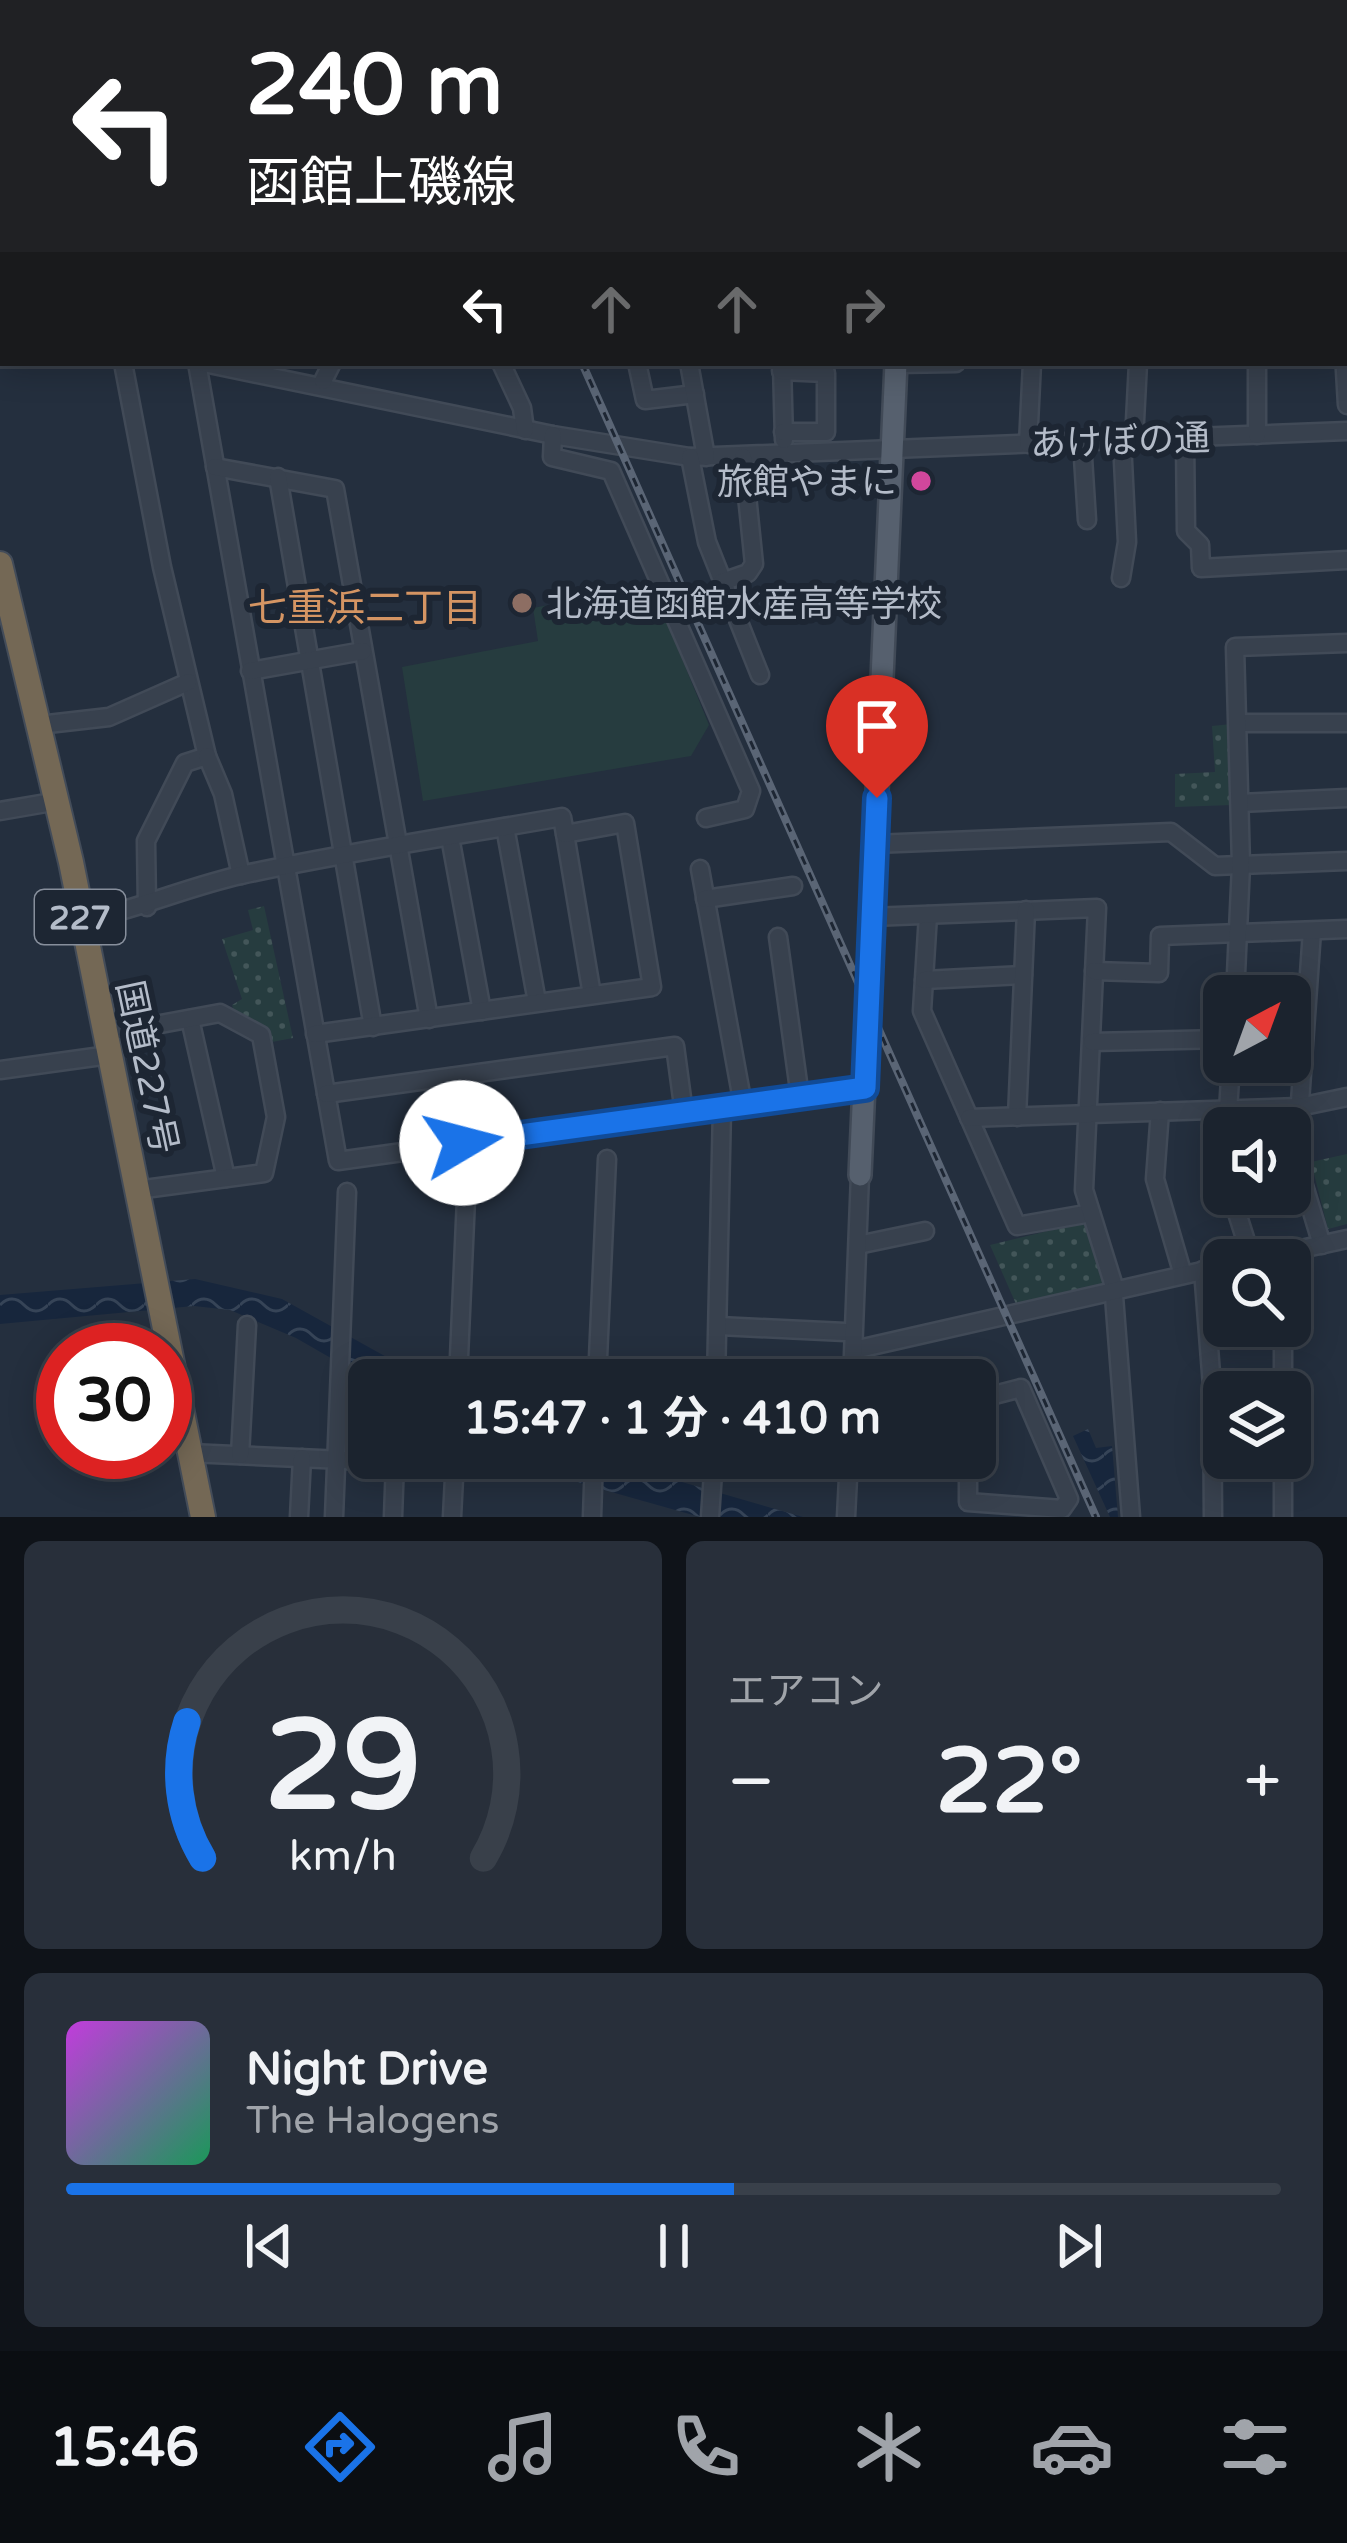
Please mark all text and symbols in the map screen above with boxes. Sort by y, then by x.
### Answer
text: 240 m [246,36,503,137]
icon: left [48,48,204,204]
text: 函館上磯線 [246,151,516,216]
icon: left [452,276,518,342]
icon: ahead [578,276,644,342]
icon: ahead [704,276,770,342]
icon: right [830,276,896,342]
street label: あけぼの通 [1029,417,1211,466]
place label: 旅館やまに [717,461,897,504]
marker: 旅館やまに [908,468,934,494]
place label: 北海道函館水産高等学校 [546,583,942,626]
district label: 七重浜二丁目 [248,585,482,632]
marker: 北海道函館水産高等学校 [509,590,535,616]
pin [826,675,928,798]
icon: arrive [844,693,910,759]
road number: 227 [35,890,125,944]
north arrow [1203,975,1311,1083]
map controls [1203,975,1311,1479]
street label: 国道227号 [107,977,186,1158]
position arrow [399,1080,525,1206]
button: sound [1203,1107,1311,1215]
button: search [1203,1239,1311,1347]
speed limit sign: 30 [36,1323,192,1479]
button: layers [1203,1371,1311,1479]
text: 15:47 · 1 分 · 410 m [463,1392,881,1446]
text: エアコン [728,1668,884,1715]
text: 29 [264,1692,421,1843]
text: 22° [936,1728,1083,1837]
text: − [728,1742,775,1822]
text: + [1244,1742,1281,1822]
text: km/h [289,1831,397,1882]
text: Night Drive [246,2043,488,2097]
text: The Halogens [246,2097,499,2144]
icon: previous [236,2213,302,2279]
icon: pause [641,2213,707,2279]
icon: next [1046,2213,1112,2279]
icon: directions [298,2405,382,2489]
icon: music [481,2405,565,2489]
icon: phone [664,2405,748,2489]
icon: climate [847,2405,931,2489]
icon: car [1030,2405,1114,2489]
icon: filters [1213,2405,1297,2489]
text: 15:46 [50,2415,199,2480]

